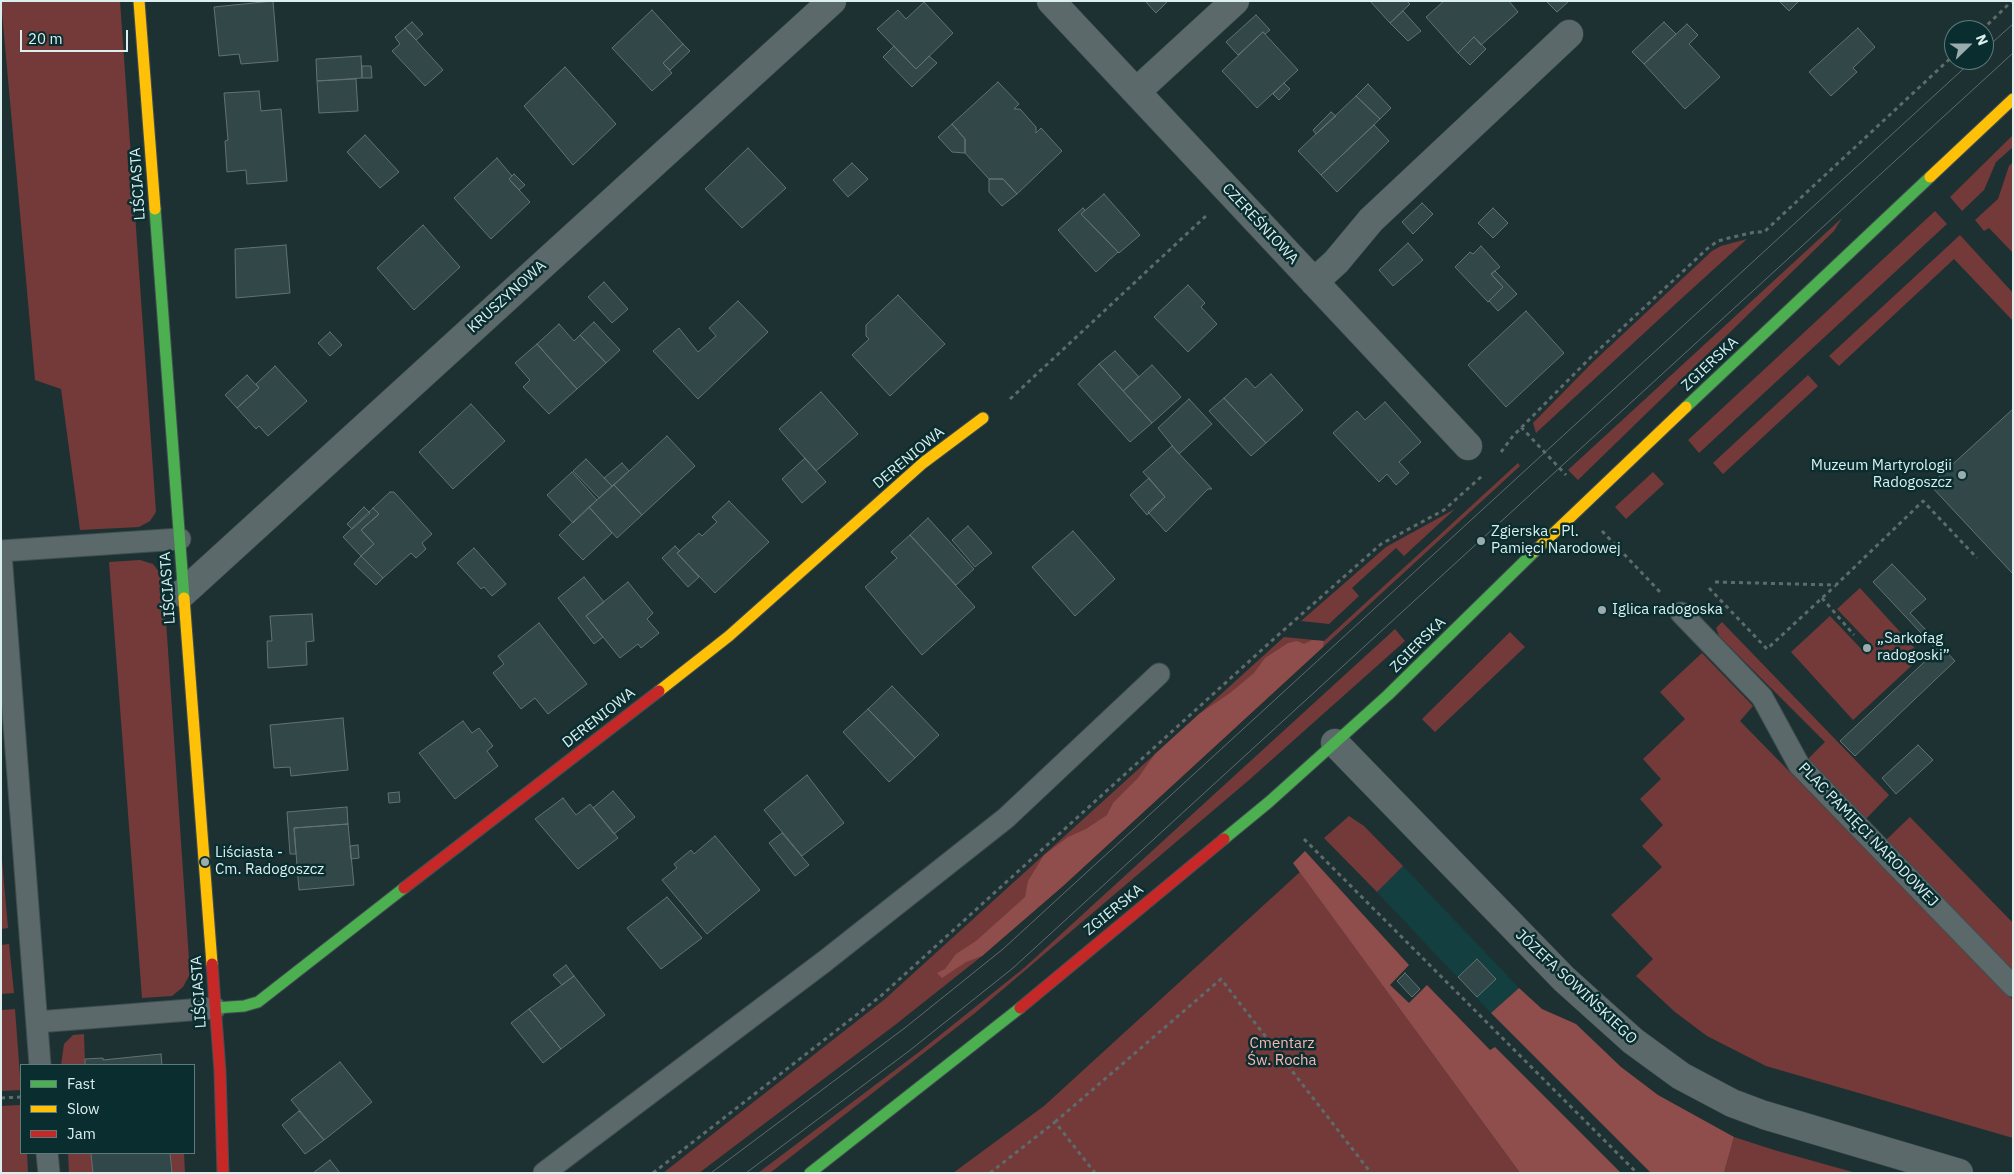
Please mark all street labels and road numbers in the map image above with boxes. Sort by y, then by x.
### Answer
street label: LIŚCIASTA [126,147,150,221]
street label: CZEREŚNIOWA [1218,180,1302,268]
street label: KRUSZYNOWA [464,257,550,337]
street label: ZGIERSKA [1678,333,1742,395]
street label: DERENIOWA [870,423,948,493]
street label: LIŚCIASTA [156,551,180,625]
street label: ZGIERSKA [1387,614,1449,676]
street label: DERENIOWA [559,684,639,752]
street label: PLAC PAMIĘCI NARODOWEJ [1794,759,1942,911]
street label: ZGIERSKA [1081,881,1147,939]
street label: JÓZEFA SOWIŃSKIEGO [1511,926,1641,1048]
street label: LIŚCIASTA [187,955,211,1029]

